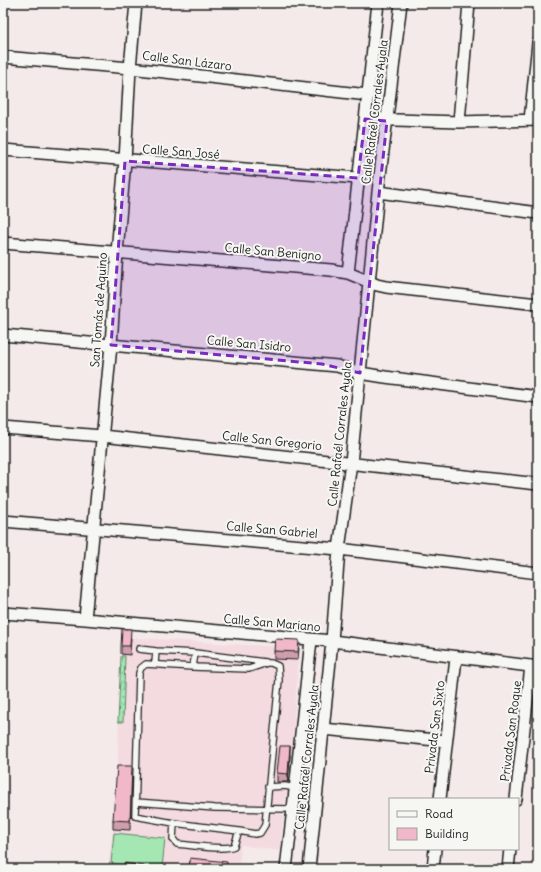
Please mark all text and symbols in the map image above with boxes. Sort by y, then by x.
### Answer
street label: Calle Rafaél Corrales Ayala [358,39,391,185]
street label: Calle San Lázaro [141,48,233,73]
street label: Calle San José [142,141,220,162]
street label: Calle San Benigno [224,240,322,263]
street label: San Tomás de Aquino [87,252,110,368]
street label: Calle San Isidro [206,332,292,355]
street label: Calle Rafaél Corrales Ayala [324,361,355,507]
street label: Calle San Gregorio [221,428,323,453]
street label: Calle San Gabriel [226,518,318,541]
street label: Calle San Mariano [223,611,321,634]
street label: Privada San Sixto [421,679,448,774]
street label: Privada San Roque [497,680,524,782]
street label: Calle Rafaél Corrales Ayala [291,684,322,830]
legend [389,798,519,850]
text: Road [425,806,453,821]
text: Building [425,826,469,841]

